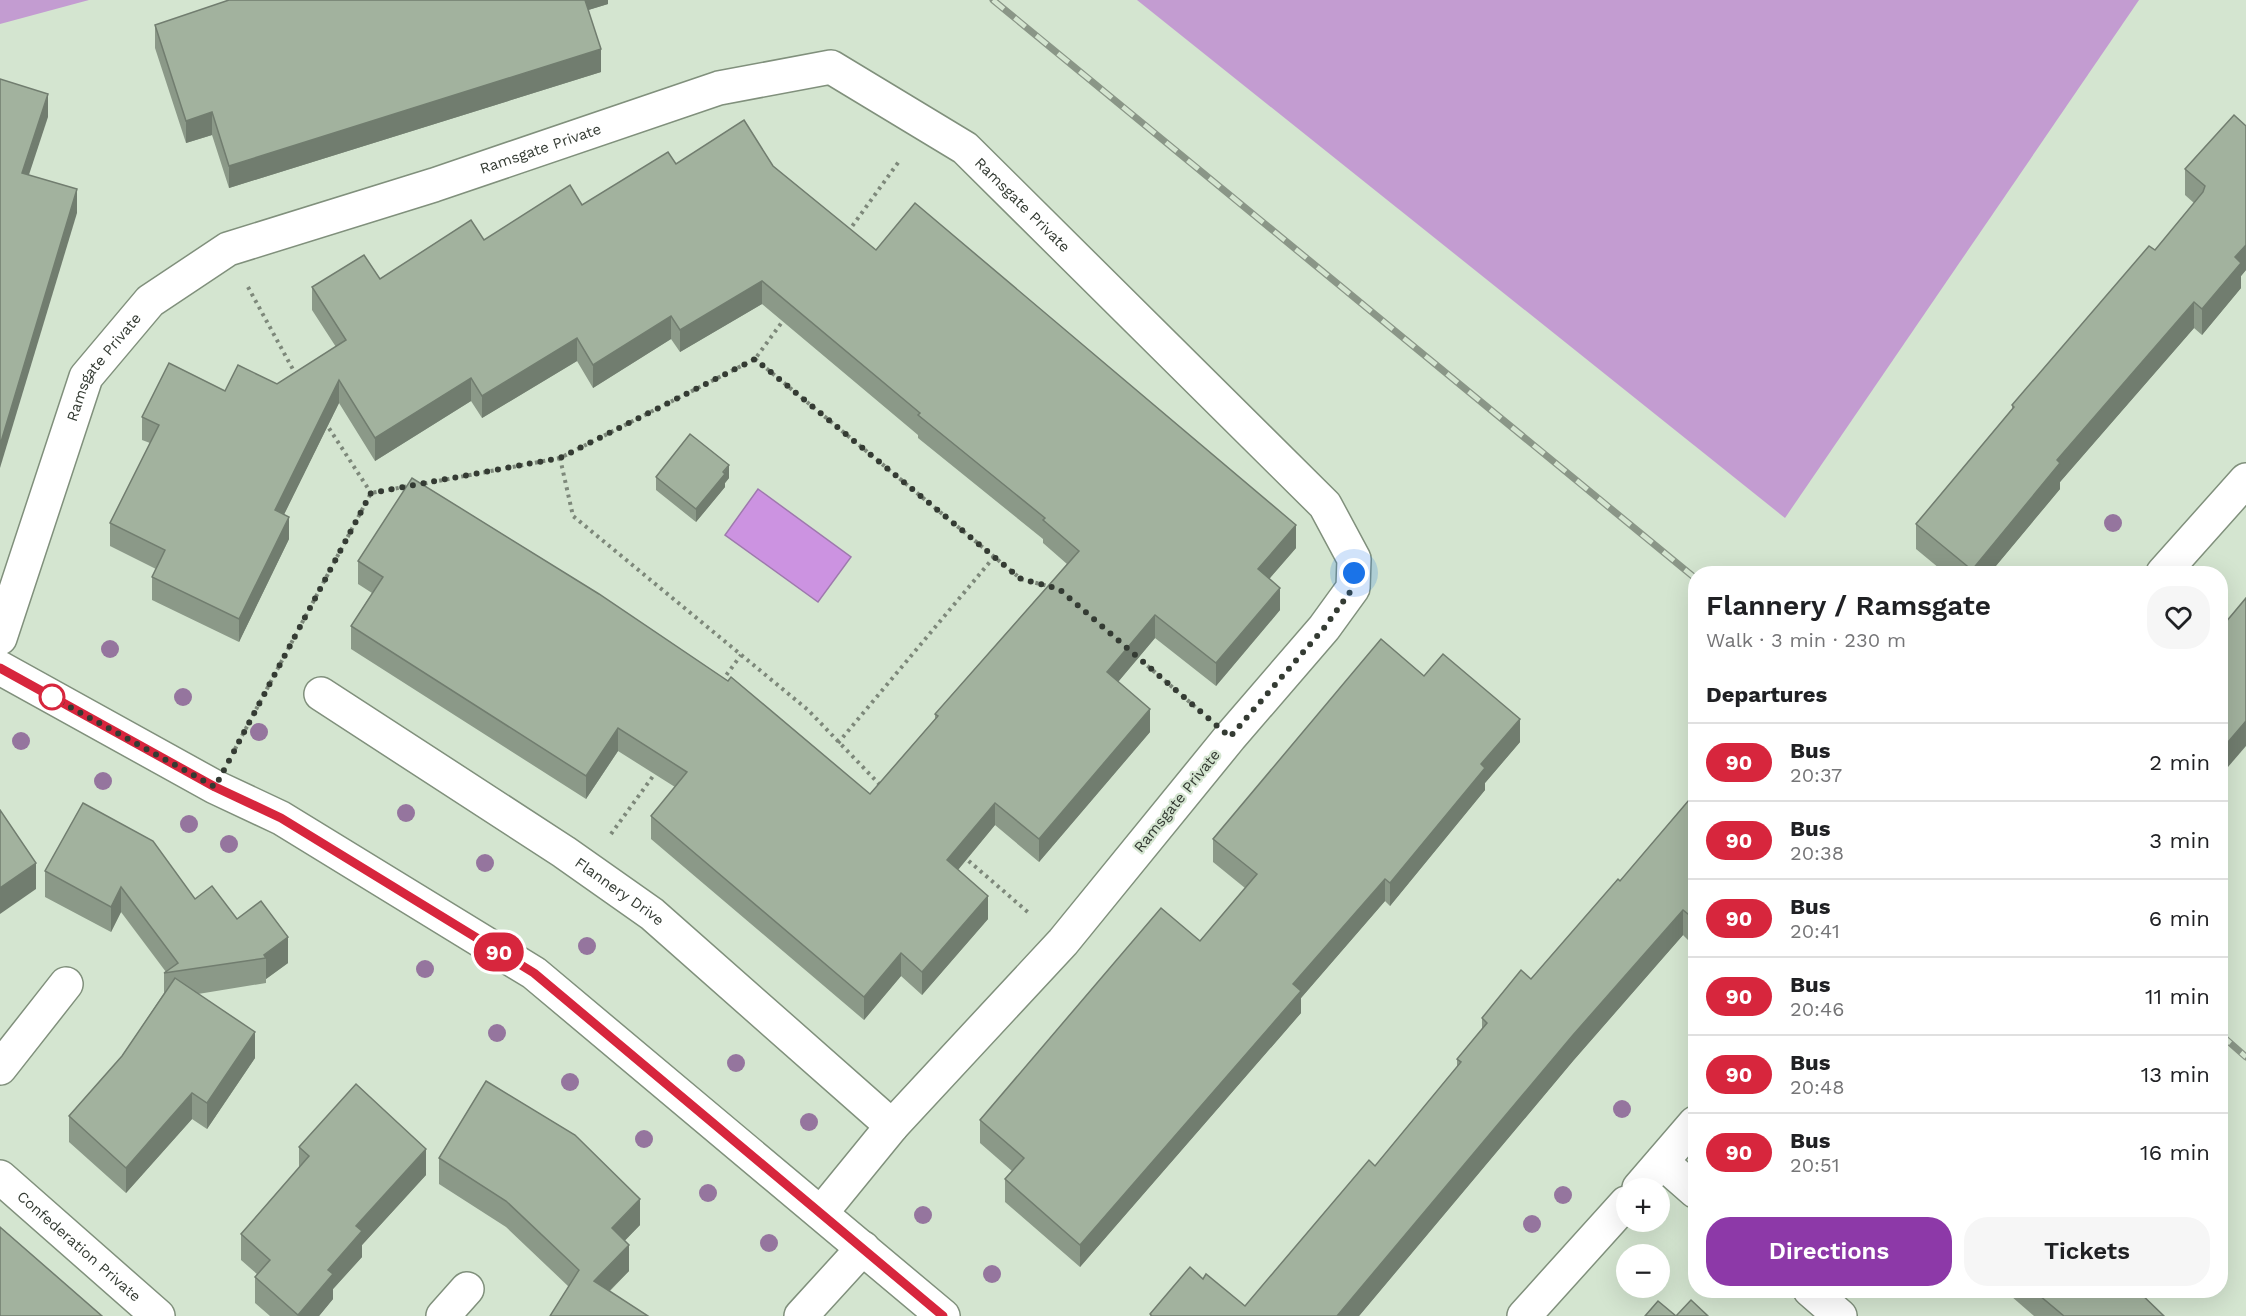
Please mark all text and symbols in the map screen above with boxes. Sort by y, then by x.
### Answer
street label: Ramsgate Private [477,120,603,178]
street label: Ramsgate Private [971,154,1074,256]
street label: Ramsgate Private [63,309,145,424]
your location [1339,558,1369,588]
button: heart [2147,586,2210,649]
text: Flannery / Ramsgate [1706,589,1991,622]
text: Walk · 3 min · 230 m [1706,628,1906,652]
text: Departures [1706,682,1827,707]
unlabelled marker [39,684,65,710]
text: Bus [1790,738,1830,763]
street label: Ramsgate Private [1130,746,1224,856]
text: 90 [1726,750,1752,775]
text: 2 min [2149,750,2210,775]
text: 20:37 [1790,763,1842,787]
text: Bus [1790,816,1830,841]
text: 90 [1726,828,1752,853]
text: 3 min [2149,828,2210,853]
text: 20:38 [1790,841,1844,865]
street label: Flannery Drive [571,854,668,930]
text: Bus [1790,894,1830,919]
text: 90 [1726,906,1752,931]
text: 6 min [2149,906,2210,931]
text: 20:41 [1790,919,1840,943]
line badge: 90 [472,932,526,972]
text: 90 [486,940,512,965]
text: Bus [1790,972,1830,997]
text: 90 [1726,984,1752,1009]
text: 11 min [2145,984,2210,1009]
text: 20:46 [1790,997,1844,1021]
text: Bus [1790,1050,1830,1075]
text: 90 [1726,1062,1752,1087]
text: 13 min [2141,1062,2210,1087]
text: 20:48 [1790,1075,1845,1099]
text: Bus [1790,1128,1830,1153]
text: 90 [1726,1140,1752,1165]
text: 16 min [2140,1140,2210,1165]
text: 20:51 [1790,1153,1839,1177]
map controls [1616,1178,1670,1298]
button: + [1616,1178,1670,1232]
street label: Confederation Private [13,1187,144,1306]
button: Directions [1706,1217,1952,1286]
button: Tickets [1964,1217,2210,1286]
button: − [1616,1244,1670,1298]

